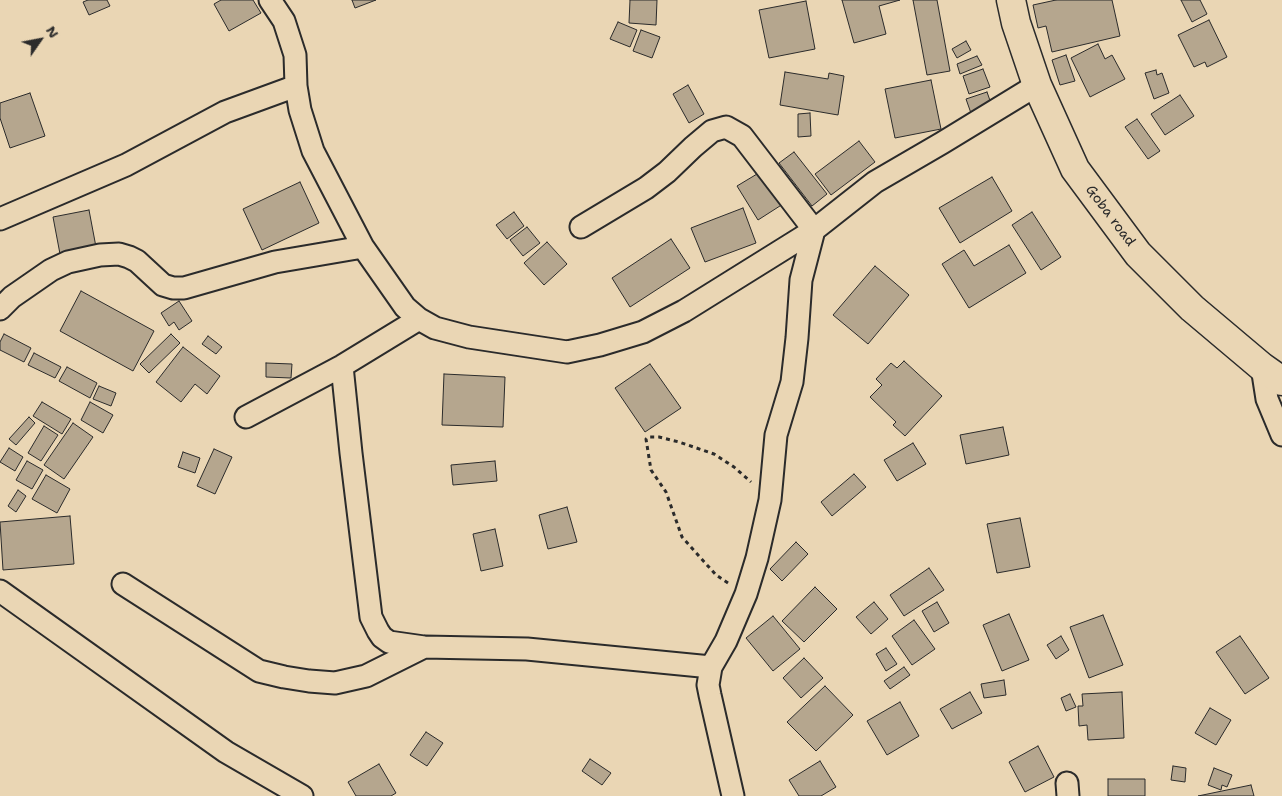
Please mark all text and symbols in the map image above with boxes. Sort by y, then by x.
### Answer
north arrow [15,15,65,65]
text: N [42,22,63,41]
street label: Goba road [1081,182,1139,250]

